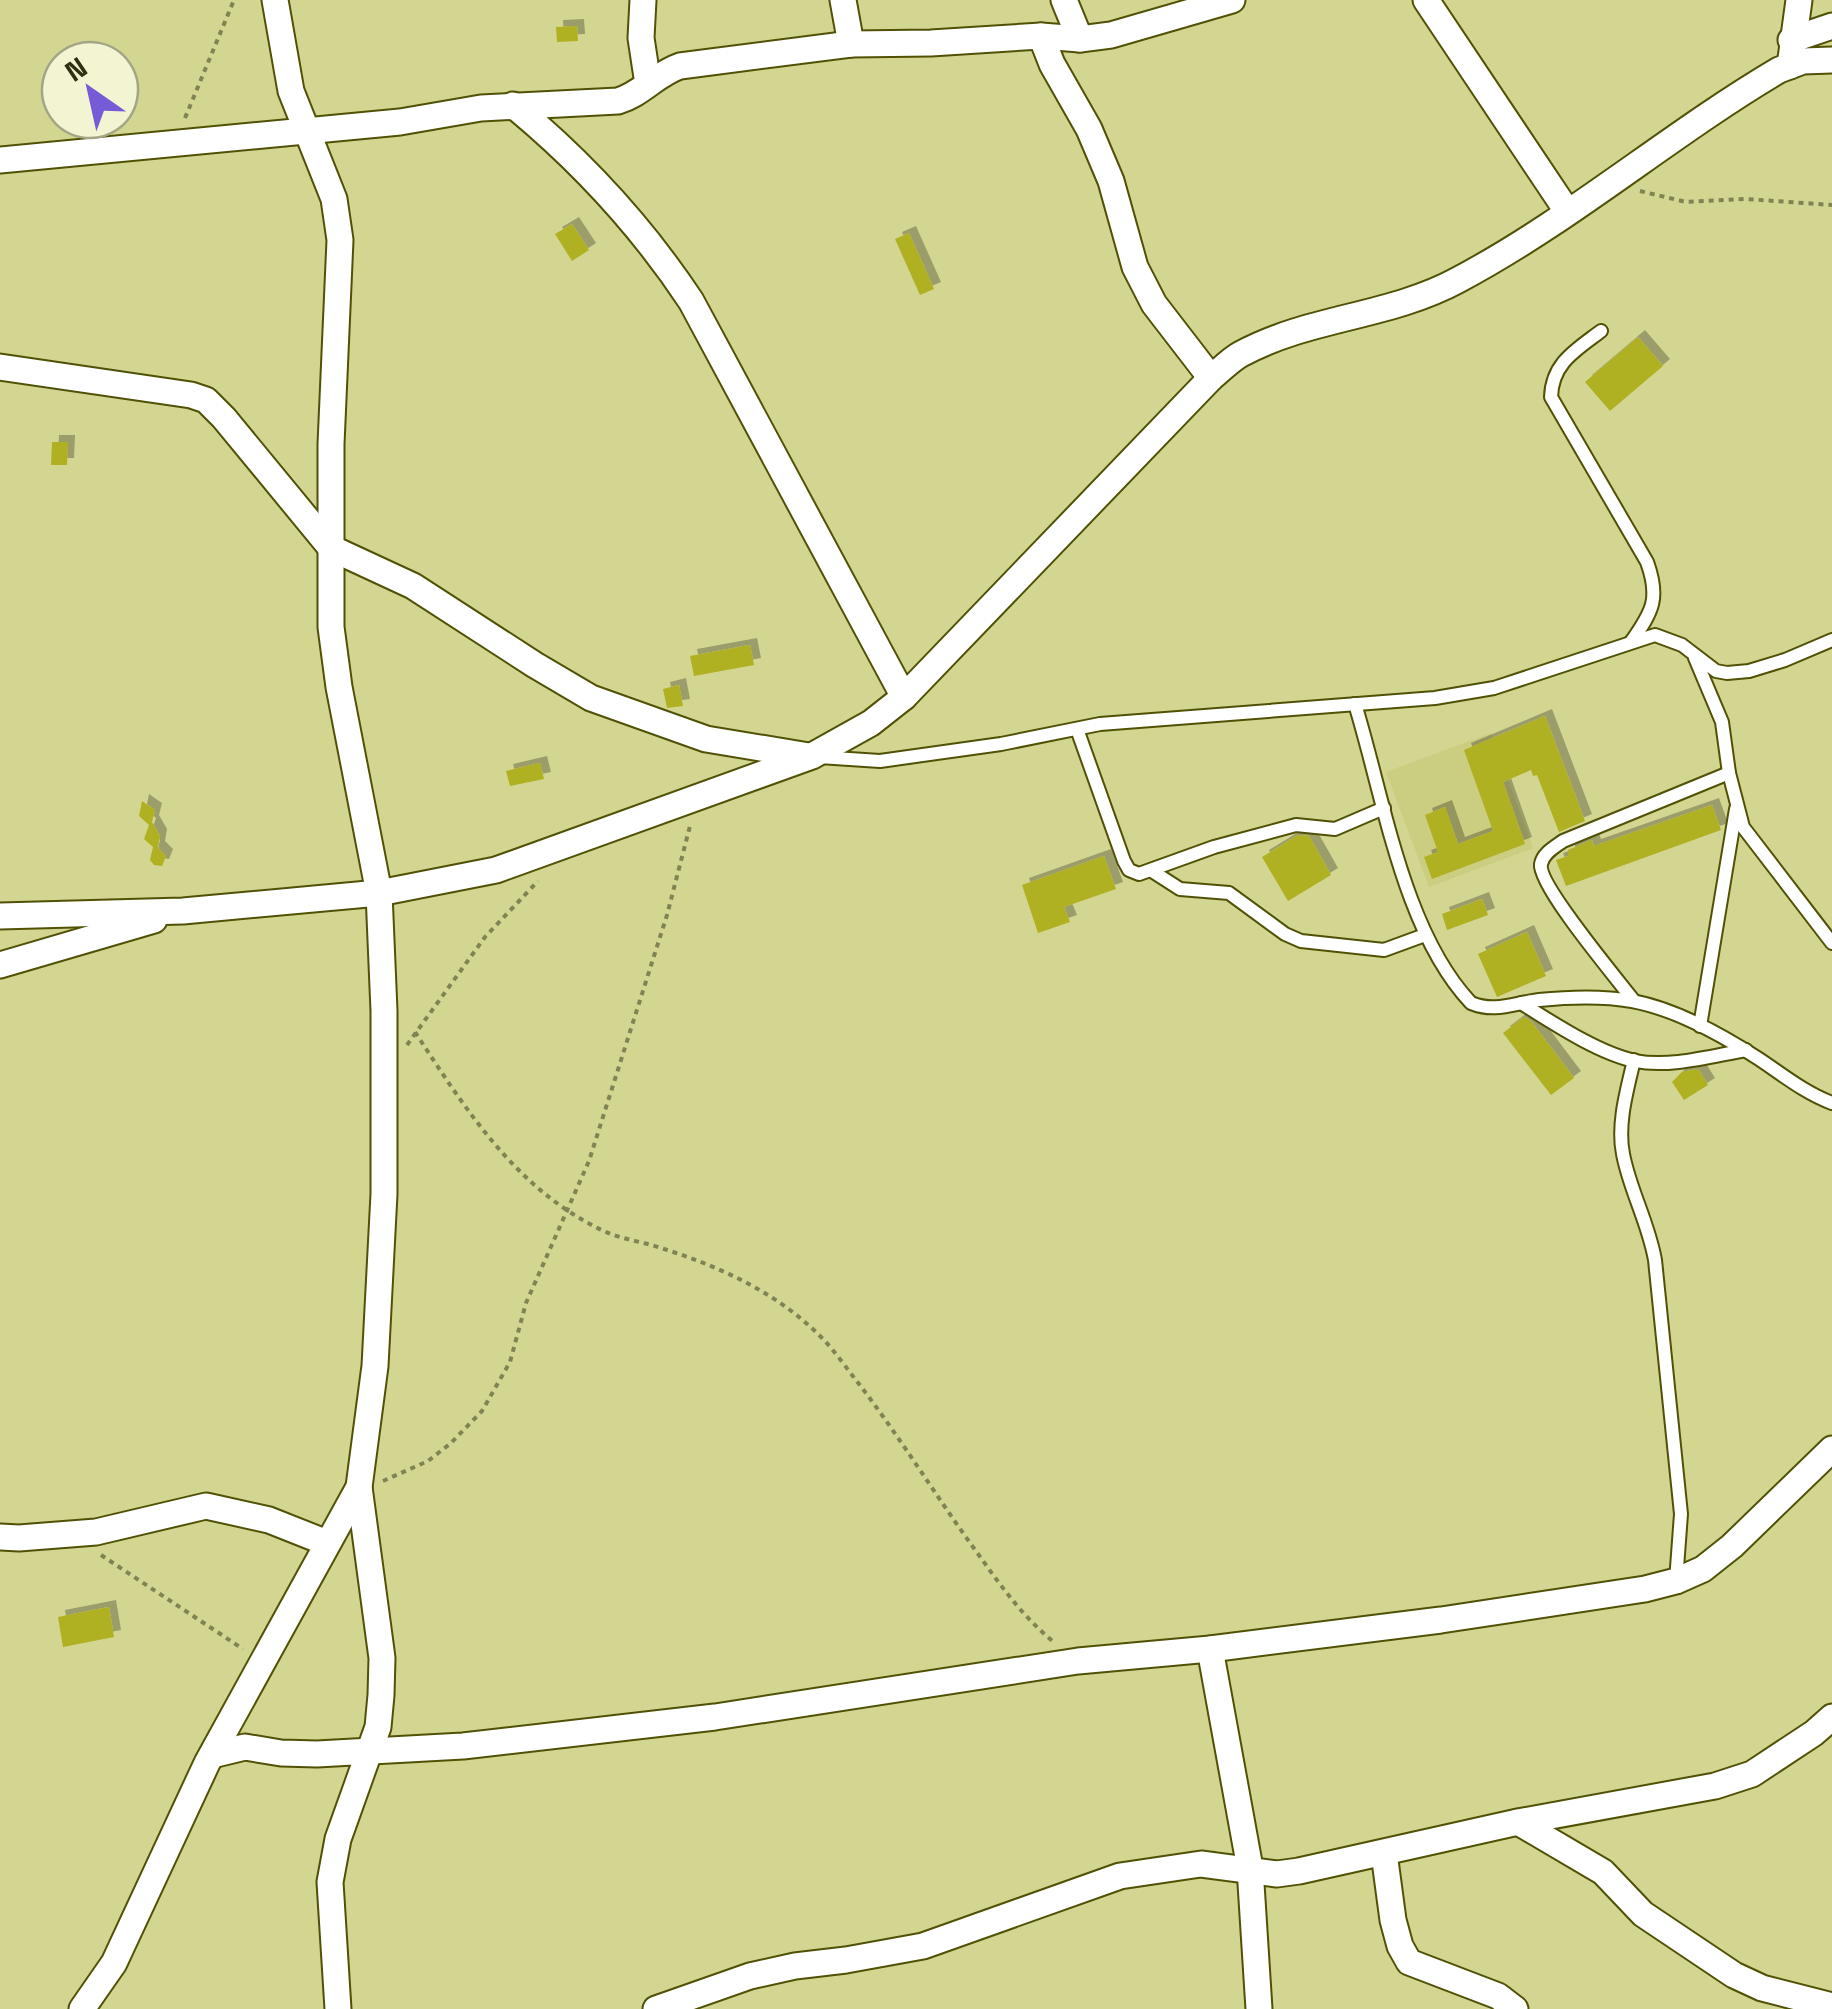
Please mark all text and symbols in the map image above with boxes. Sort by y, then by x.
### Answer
north arrow [40,40,140,140]
text: N [58,49,94,89]

